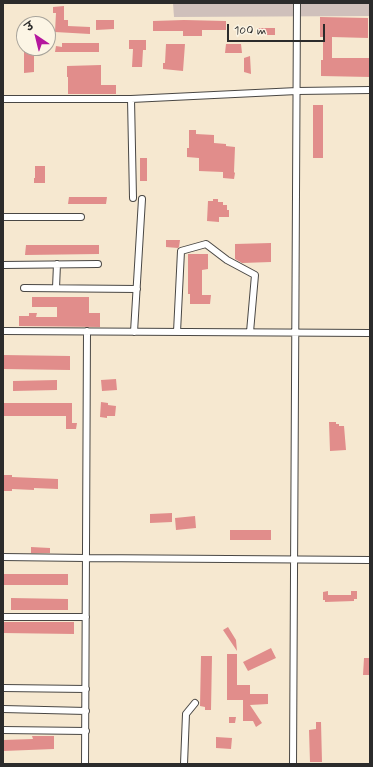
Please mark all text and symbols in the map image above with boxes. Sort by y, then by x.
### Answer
north arrow [16,16,56,56]
scale bar [229,16,327,42]
text: उ [23,19,37,35]
text: 100 m [234,23,266,39]

